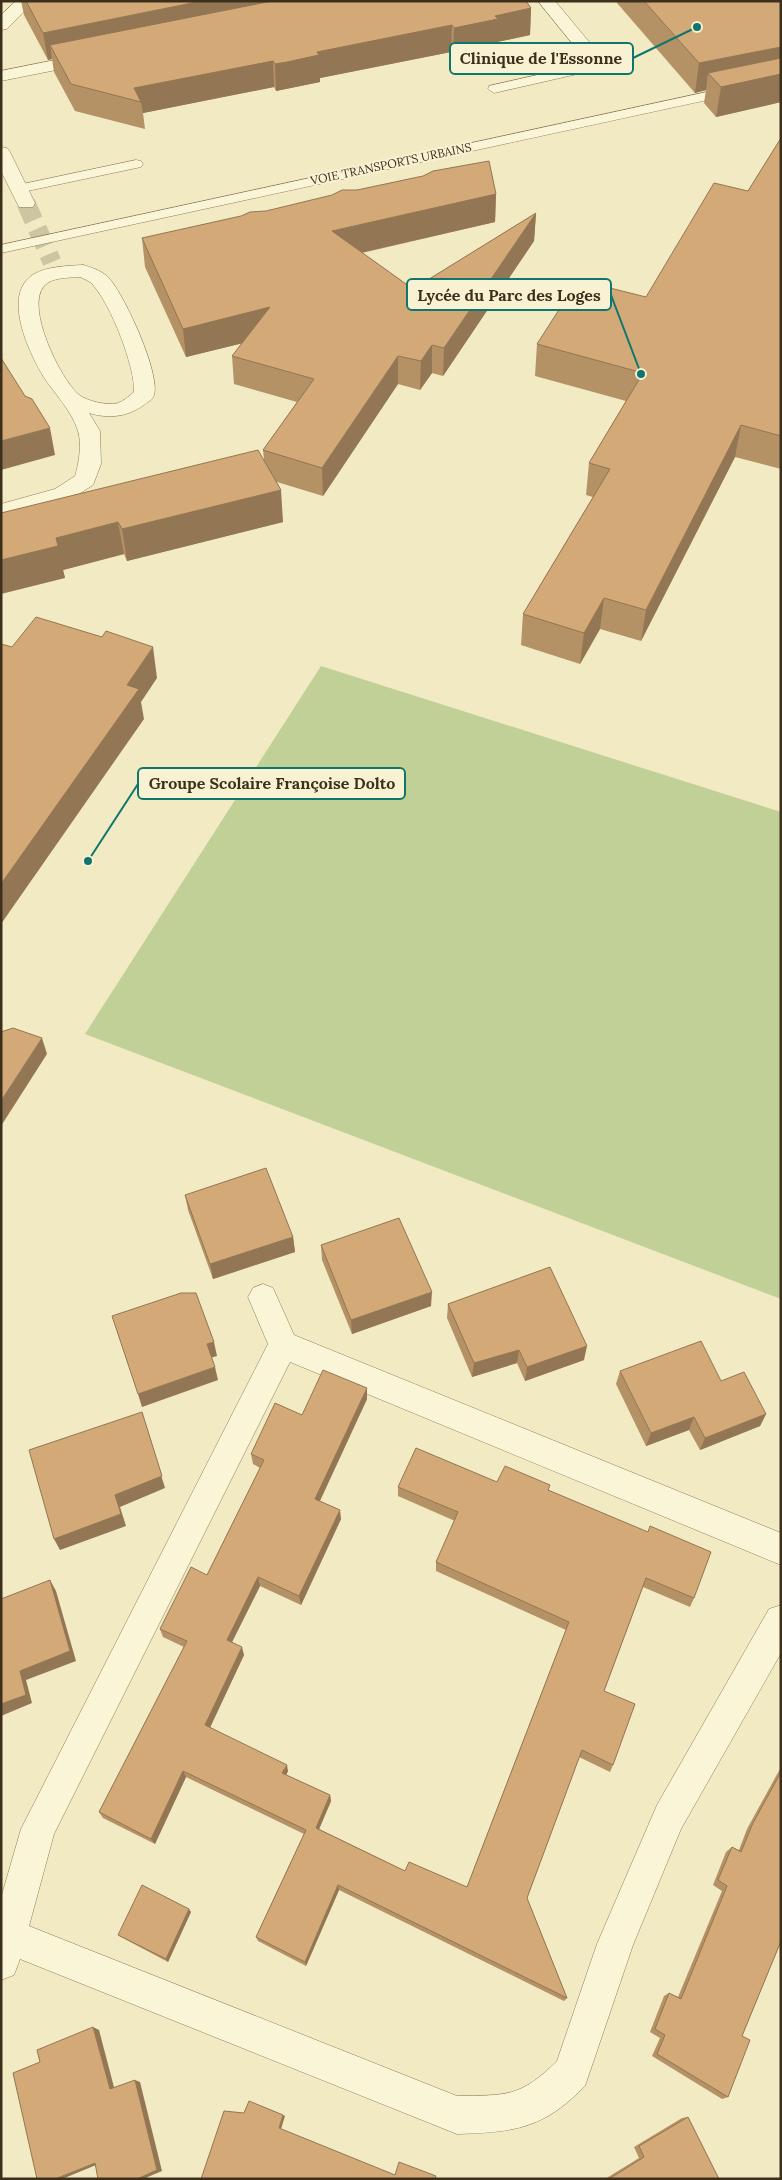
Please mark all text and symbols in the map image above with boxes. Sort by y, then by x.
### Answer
callout: Clinique de l'Essonne [450,43,633,74]
text: Clinique de l'Essonne [460,48,623,68]
street label: VOIE TRANSPORTS URBAINS [308,139,473,188]
callout: Lycée du Parc des Loges [407,279,611,310]
text: Lycée du Parc des Loges [417,285,601,305]
callout: Groupe Scolaire Françoise Dolto [138,768,405,799]
text: Groupe Scolaire Françoise Dolto [149,773,395,793]

